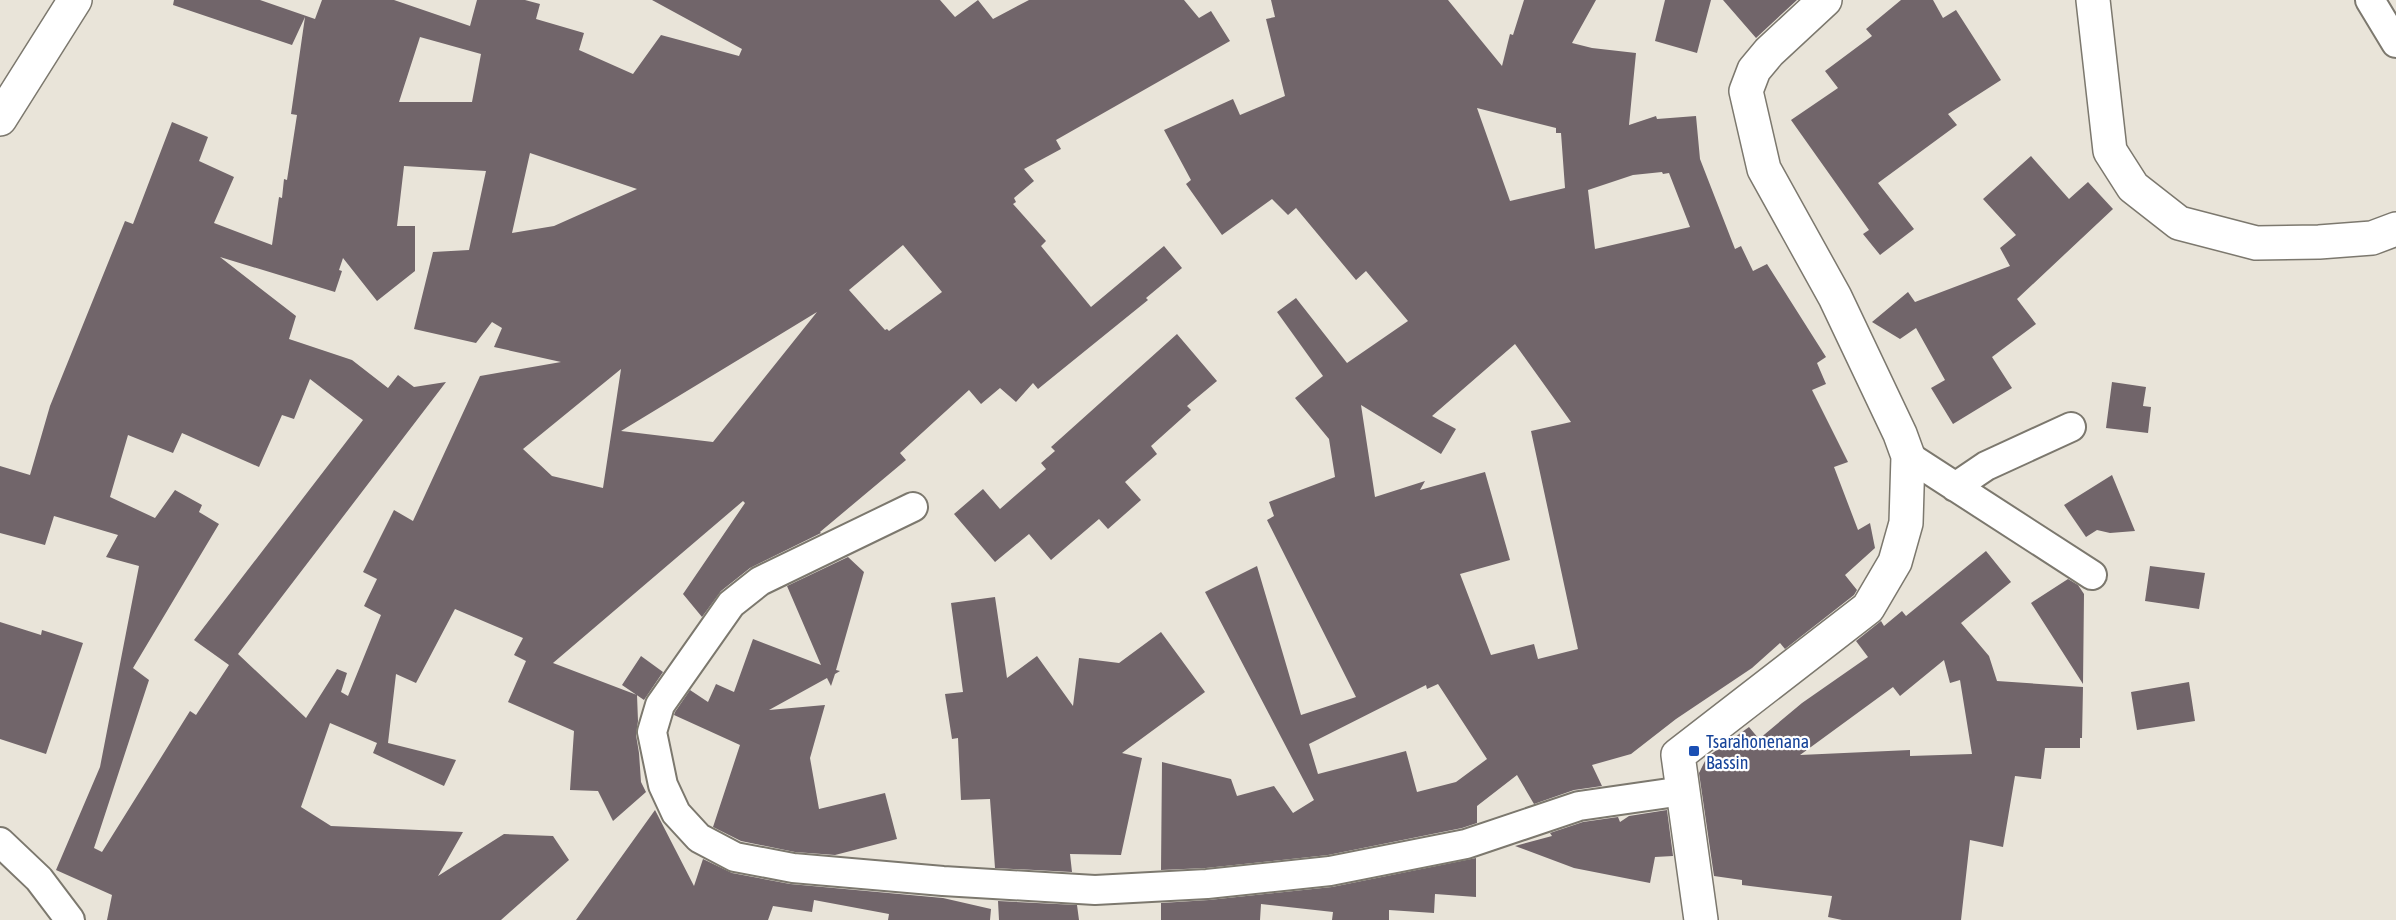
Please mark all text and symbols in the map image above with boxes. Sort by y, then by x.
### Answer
place label: Tsarahonenana Bassin [1706,731,1809,773]
marker: Tsarahonenana Bassin [1687,744,1701,758]

